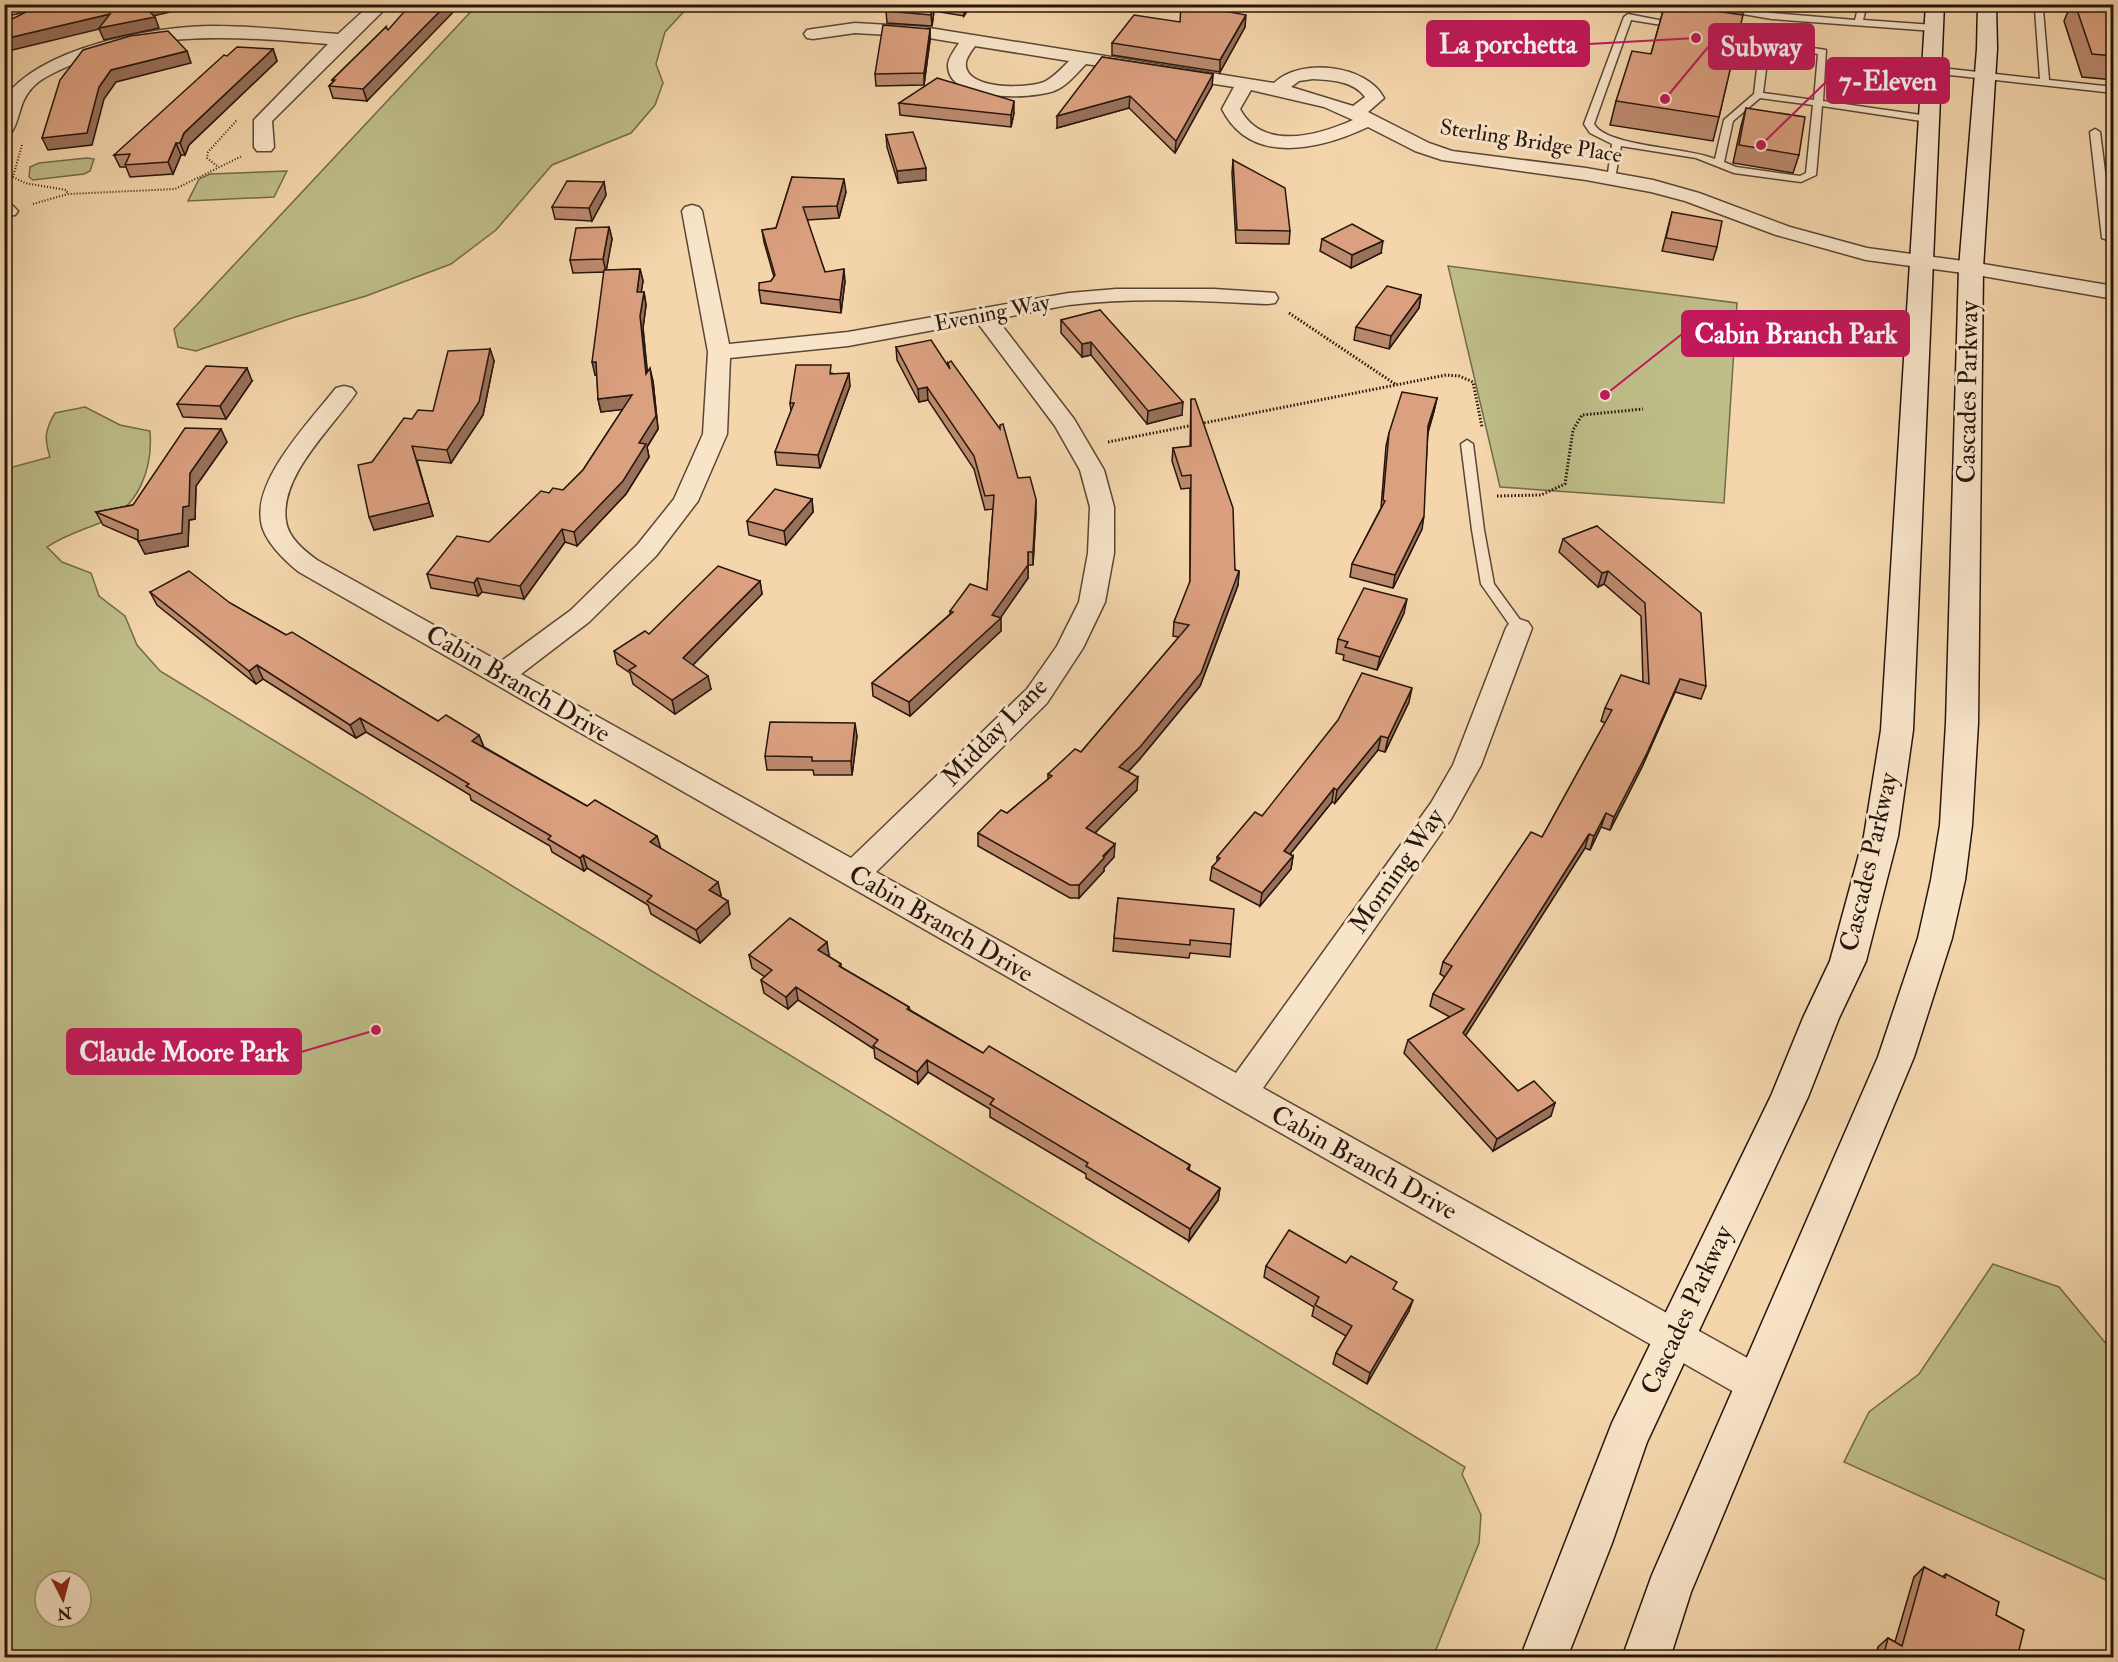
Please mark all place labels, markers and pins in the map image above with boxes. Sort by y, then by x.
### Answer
callout: La porchetta [1427,21,1589,66]
callout: Subway [1709,24,1814,69]
callout: 7-Eleven [1827,58,1949,103]
callout: Cabin Branch Park [1682,311,1909,356]
callout: Claude Moore Park [67,1029,301,1074]

